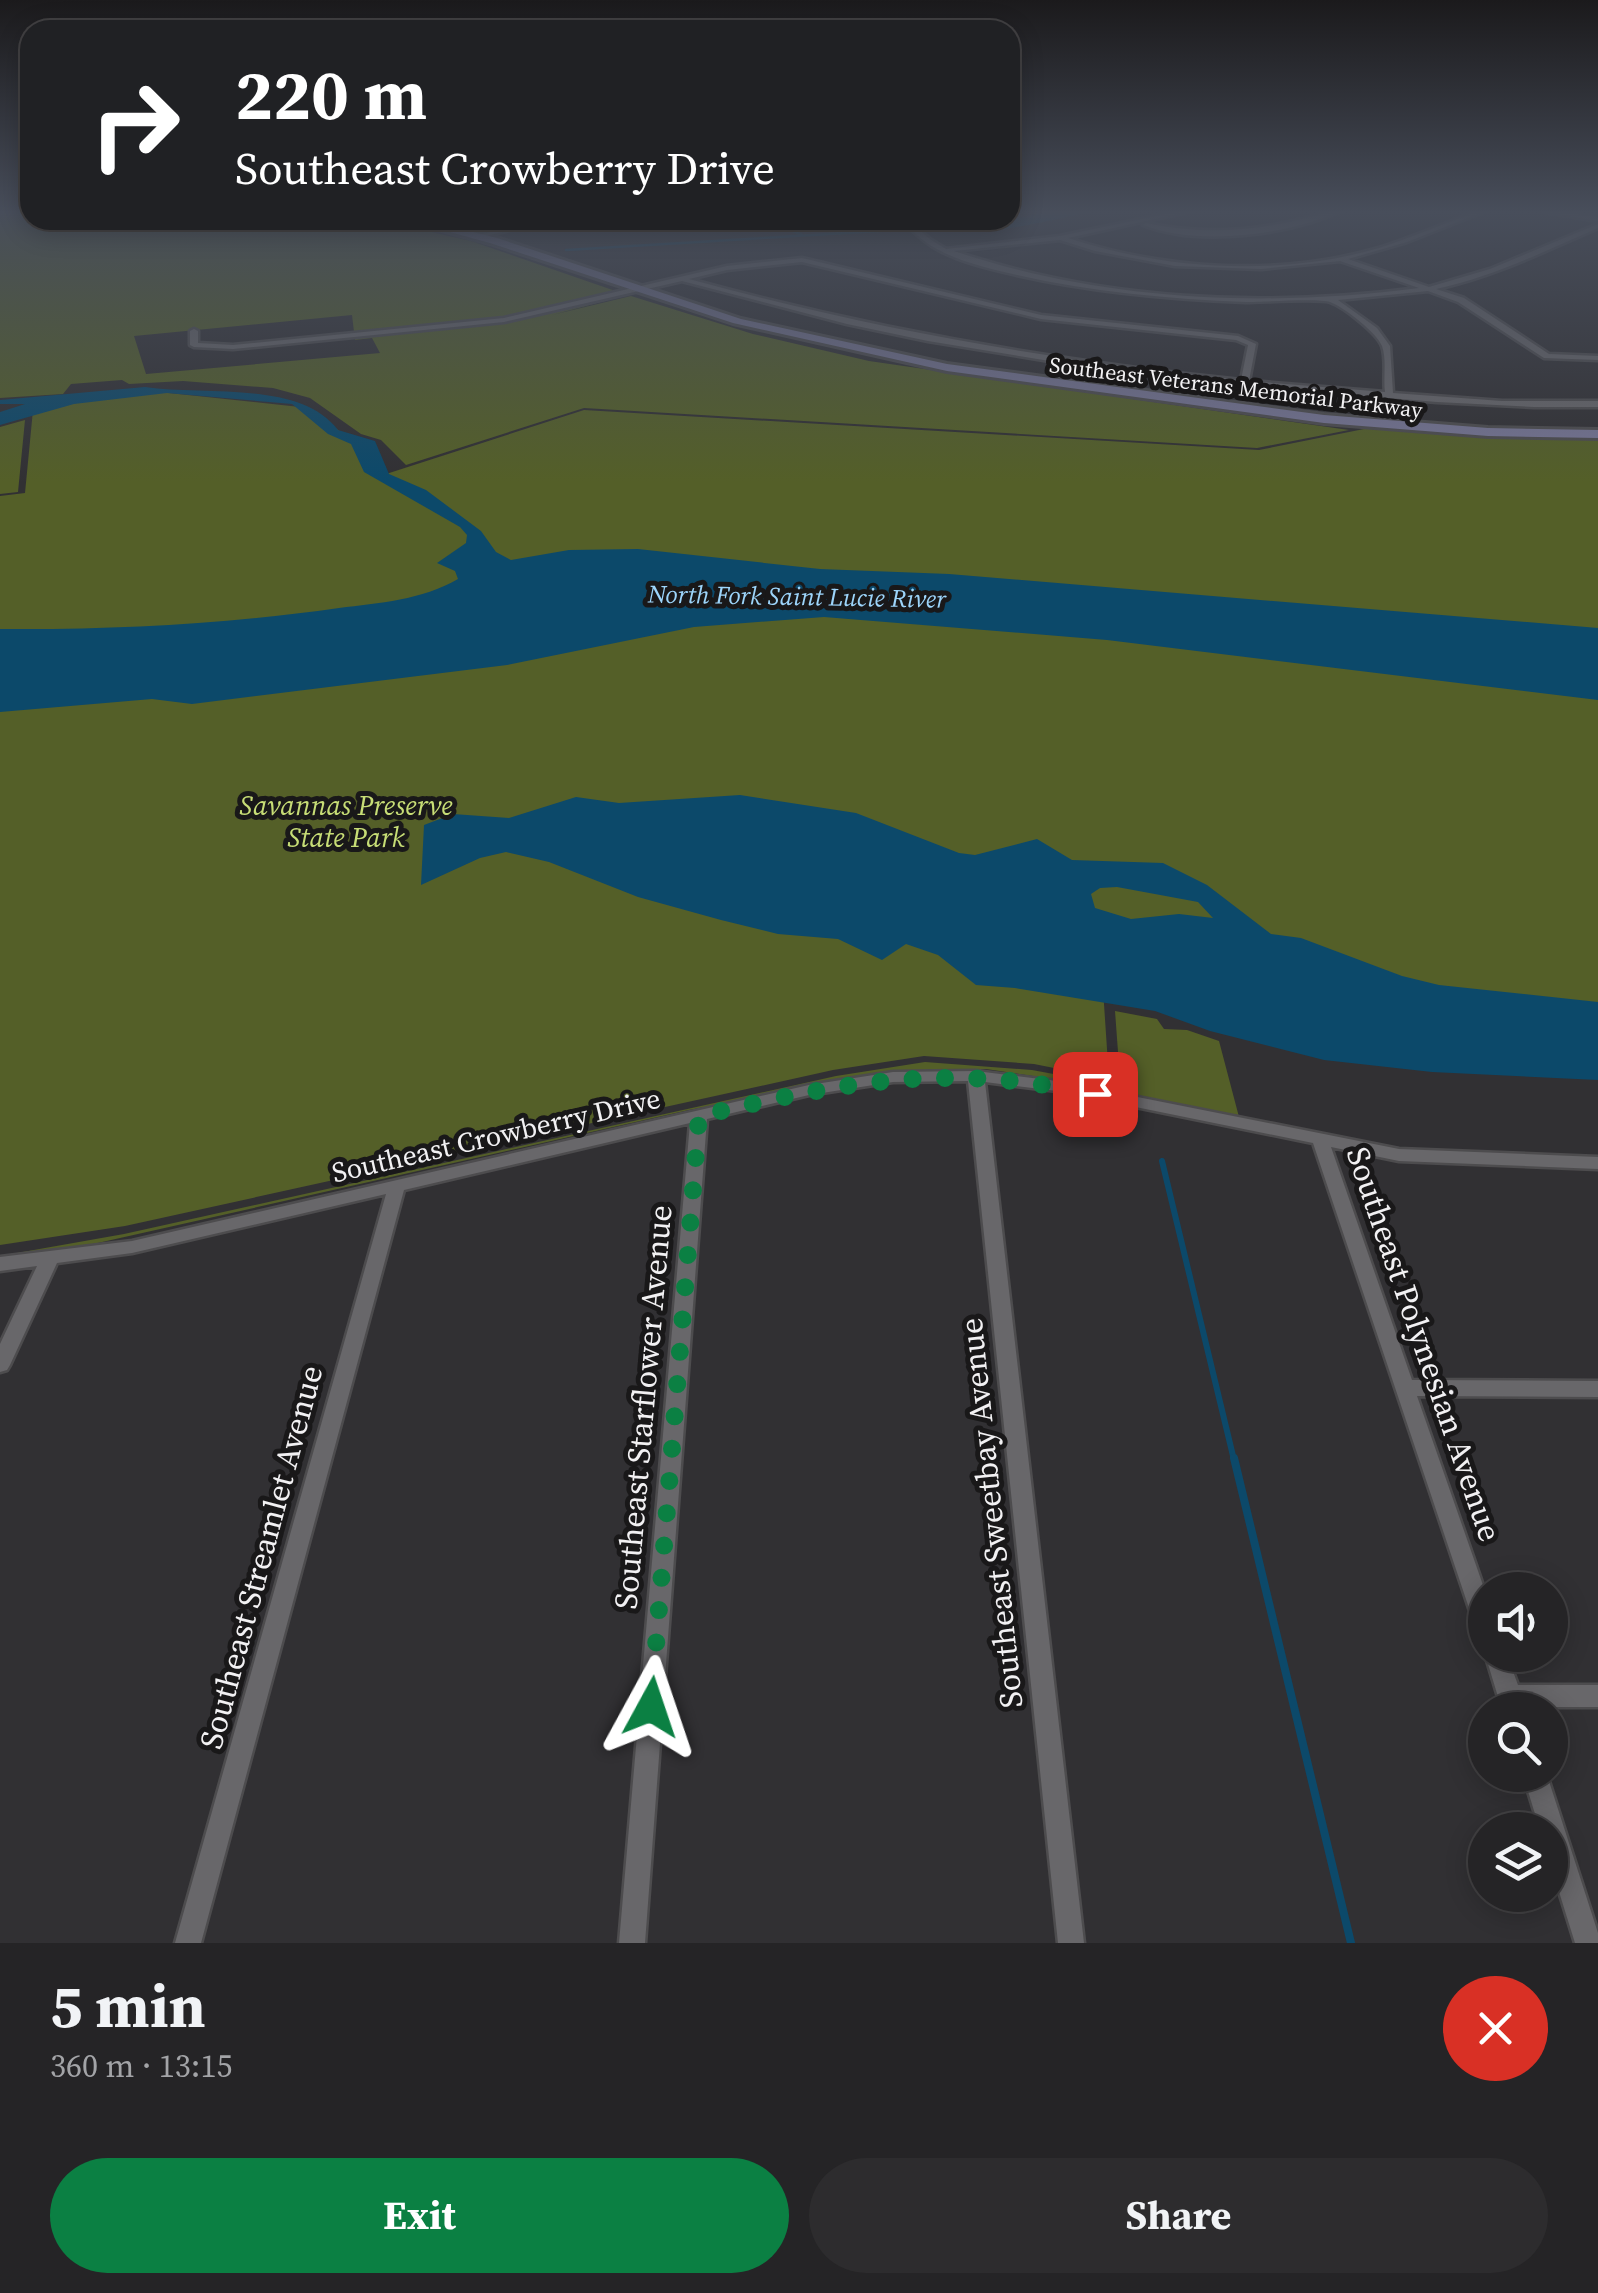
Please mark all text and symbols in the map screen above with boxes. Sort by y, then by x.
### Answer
text: 220 m [235,46,427,142]
icon: right [70,60,200,190]
text: Southeast Crowberry Drive [235,137,775,199]
street label: Southeast Veterans Memorial Parkway [1048,349,1425,425]
water label: North Fork Saint Lucie River [647,576,947,616]
park label: Savannas Preserve State Park [239,786,453,856]
pin [1053,1052,1138,1137]
icon: arrive [1068,1067,1123,1122]
street label: Southeast Crowberry Drive [328,1079,664,1191]
street label: Southeast Polynesian Avenue [1336,1141,1512,1547]
street label: Southeast Starflower Avenue [603,1203,683,1611]
street label: Southeast Sweetbay Avenue [949,1316,1033,1710]
street label: Southeast Streamlet Avenue [189,1360,333,1754]
map controls [1468,1572,1568,1912]
button: sound [1468,1572,1568,1672]
position arrow [599,1655,703,1759]
button: search [1468,1692,1568,1792]
button: layers [1468,1812,1568,1912]
text: 5 min [50,1965,206,2047]
button: close [1443,1976,1548,2081]
text: 360 m · 13:15 [50,2044,232,2088]
button: Exit [50,2158,789,2273]
button: Share [809,2158,1548,2273]

